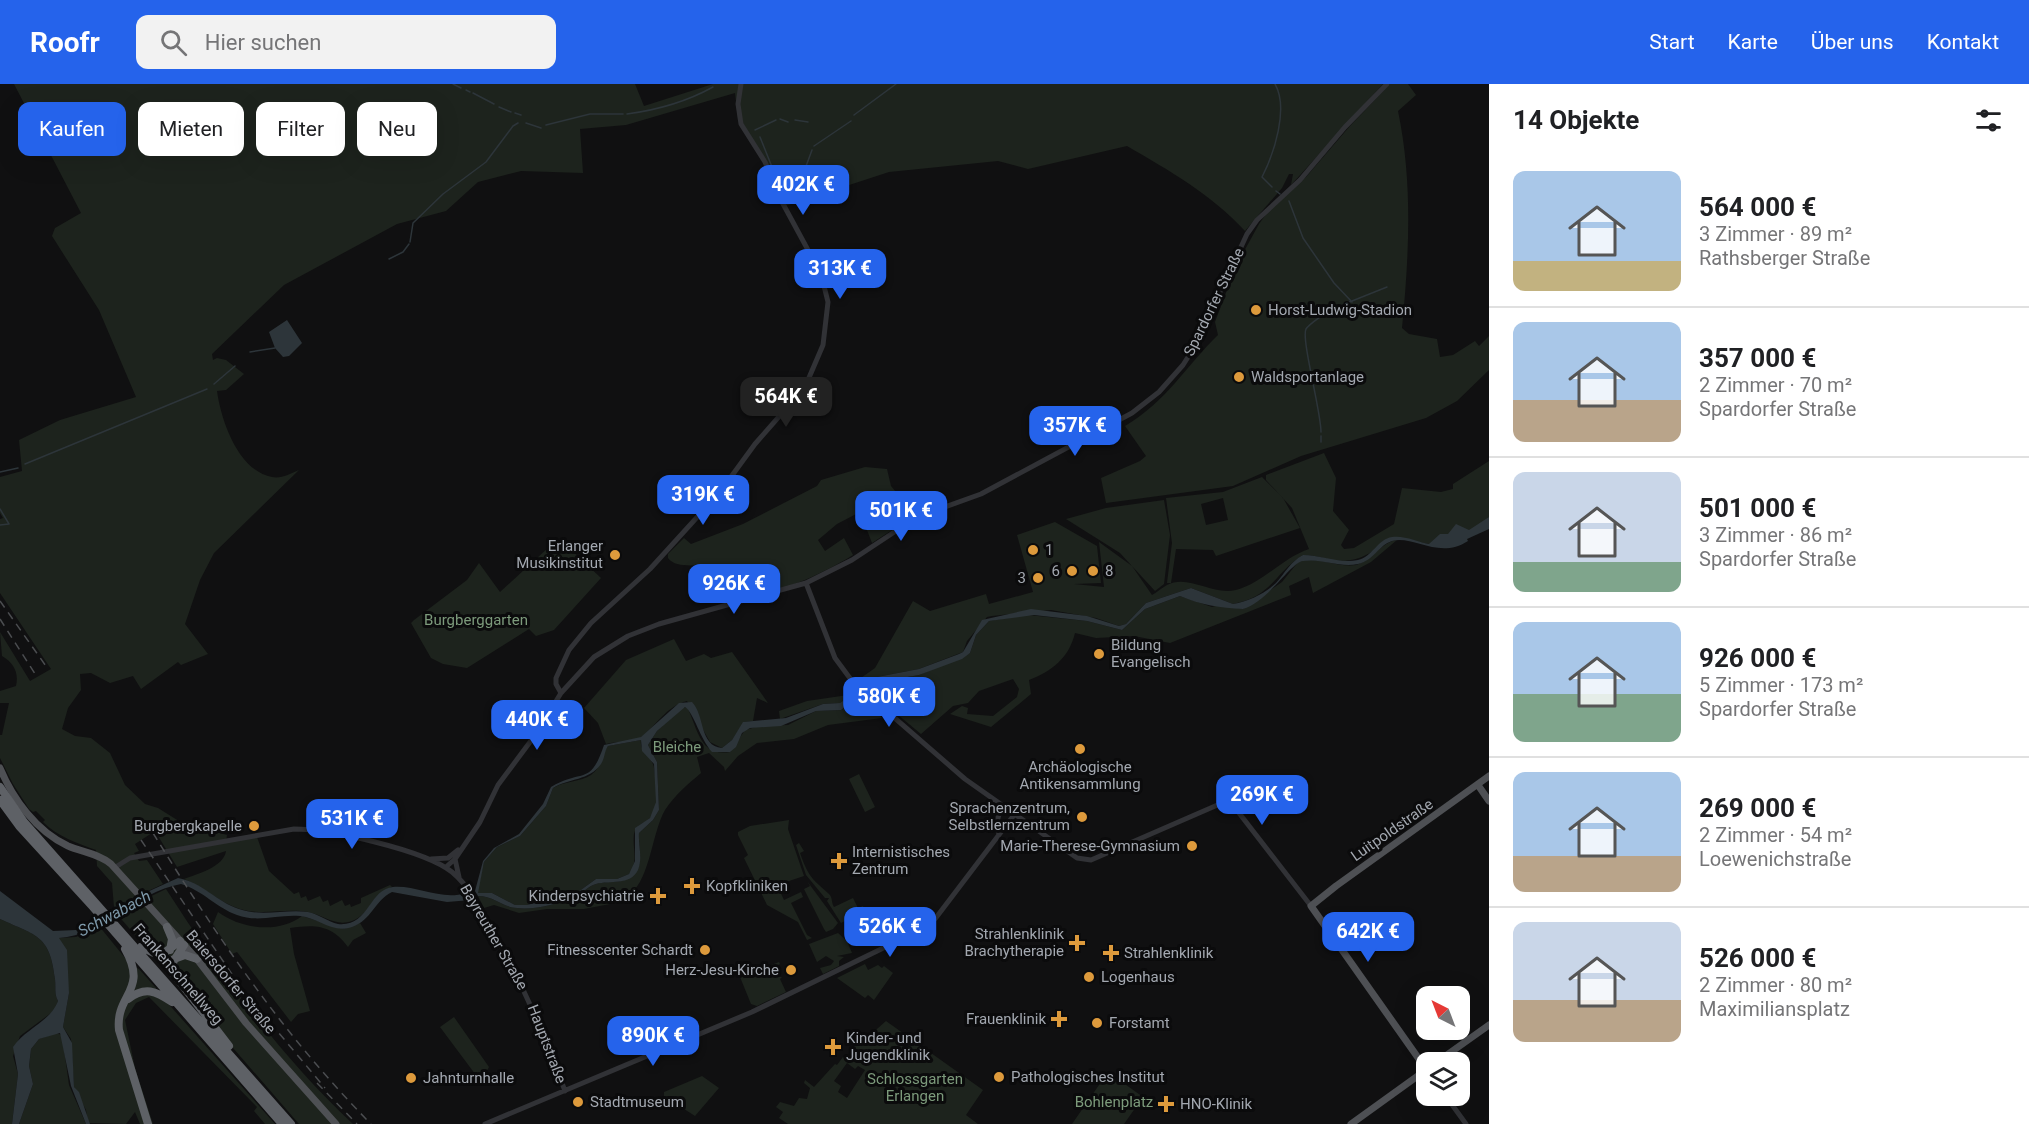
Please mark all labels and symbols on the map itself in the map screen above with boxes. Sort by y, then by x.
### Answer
pin: 402K € [754,165,852,216]
street label: Spardorfer Straße [1180,245,1248,359]
pin: 313K € [791,249,889,300]
place label: Horst-Ludwig-Stadion [1268,301,1412,319]
marker: Horst-Ludwig-Stadion [1249,303,1263,317]
place label: Waldsportanlage [1251,368,1364,386]
marker: Waldsportanlage [1232,370,1246,384]
pin: 564K € [737,377,835,428]
pin: 357K € [1026,406,1124,457]
pin: 319K € [654,475,752,526]
pin: 501K € [852,491,950,542]
place label: Erlanger Musikinstitut [516,537,603,572]
place label: 1 [1045,541,1053,559]
marker: 1 [1026,543,1040,557]
marker: Erlanger Musikinstitut [608,548,622,562]
place label: 6 [1052,562,1060,580]
place label: 8 [1105,562,1113,580]
pin: 926K € [685,564,783,615]
marker: 6 [1065,564,1079,578]
marker: 8 [1086,564,1100,578]
place label: 3 [1018,569,1026,587]
marker: 3 [1031,571,1045,585]
park label: Burgberggarten [424,611,528,629]
place label: Bildung Evangelisch [1111,636,1190,671]
marker: Bildung Evangelisch [1092,647,1106,661]
pin: 580K € [840,677,938,728]
pin: 440K € [488,700,586,751]
park label: Bleiche [653,738,701,756]
marker: Archäologische Antikensammlung [1073,742,1087,756]
place label: Archäologische Antikensammlung [1019,758,1141,793]
pin: 269K € [1213,775,1311,826]
street label: Luitpoldstraße [1347,795,1437,865]
pin: 531K € [303,799,401,850]
place label: Sprachenzentrum, Selbstlernzentrum [948,799,1070,834]
marker: Sprachenzentrum, Selbstlernzentrum [1075,810,1089,824]
place label: Burgbergkapelle [134,817,242,835]
marker: Burgbergkapelle [247,819,261,833]
place label: Marie-Therese-Gymnasium [1000,837,1180,855]
marker: Marie-Therese-Gymnasium [1185,839,1199,853]
place label: Internistisches Zentrum [852,843,950,878]
marker: Internistisches Zentrum [830,852,848,870]
marker: Kopfkliniken [683,877,701,895]
place label: Kopfkliniken [706,877,788,895]
street label: Bayreuther Straße [456,881,532,993]
water label: Schwabach [75,886,154,941]
place label: Kinderpsychiatrie [528,887,644,905]
marker: Kinderpsychiatrie [649,887,667,905]
pin: 526K € [841,907,939,958]
pin: 642K € [1319,912,1417,963]
street label: Frankenschnellweg [129,920,227,1028]
place label: Strahlenklinik Brachytherapie [964,925,1064,960]
street label: Baiersdorfer Straße [182,927,280,1037]
marker: Strahlenklinik Brachytherapie [1068,934,1086,952]
place label: Fitnesscenter Schardt [547,941,693,959]
marker: Fitnesscenter Schardt [698,943,712,957]
marker: Strahlenklinik [1102,944,1120,962]
place label: Strahlenklinik [1124,944,1214,962]
place label: Herz-Jesu-Kirche [665,961,779,979]
marker: Herz-Jesu-Kirche [784,963,798,977]
place label: Logenhaus [1101,968,1175,986]
marker: Logenhaus [1082,970,1096,984]
north arrow [1416,986,1470,1040]
street label: Hauptstraße [524,1002,570,1086]
place label: Frauenklinik [966,1010,1046,1028]
marker: Frauenklinik [1050,1010,1068,1028]
place label: Forstamt [1109,1014,1170,1032]
pin: 890K € [604,1016,702,1067]
marker: Forstamt [1090,1016,1104,1030]
place label: Kinder- und Jugendklinik [846,1029,930,1064]
marker: Kinder- und Jugendklinik [824,1038,842,1056]
place label: Pathologisches Institut [1011,1068,1165,1086]
place label: Jahnturnhalle [423,1069,514,1087]
park label: Schlossgarten Erlangen [867,1070,963,1105]
marker: Pathologisches Institut [992,1070,1006,1084]
marker: Jahnturnhalle [404,1071,418,1085]
place label: Stadtmuseum [590,1093,684,1111]
park label: Bohlenplatz [1075,1093,1153,1111]
marker: Stadtmuseum [571,1095,585,1109]
marker: HNO-Klinik [1157,1095,1175,1113]
place label: HNO-Klinik [1180,1095,1253,1113]

